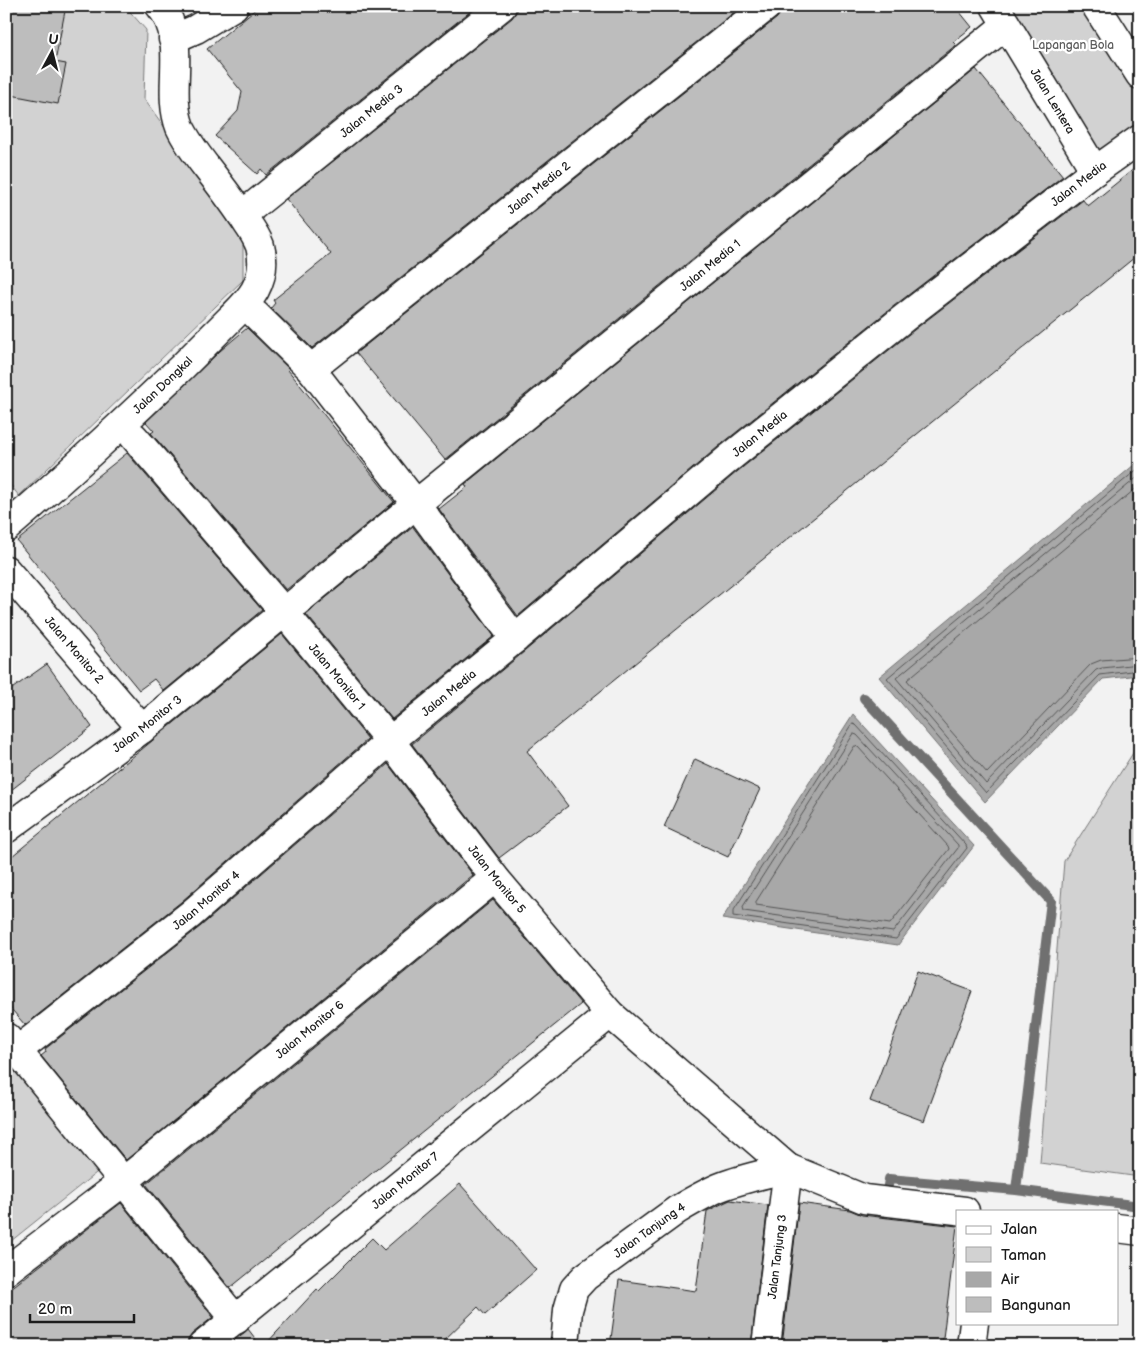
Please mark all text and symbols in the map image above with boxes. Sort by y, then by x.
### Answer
north arrow [28,28,78,78]
text: U [48,31,60,49]
park label: Lapangan Bola [1032,38,1114,53]
street label: Jalan Lentera [1027,66,1078,137]
street label: Jalan Media 3 [337,81,406,141]
street label: Jalan Media 2 [504,158,574,218]
street label: Jalan Media [1048,158,1110,210]
street label: Jalan Media 1 [677,237,744,295]
street label: Jalan Dongkal [130,354,196,417]
street label: Jalan Media [730,407,791,461]
street label: Jalan Monitor 2 [41,613,107,687]
street label: Jalan Monitor 1 [305,641,368,713]
street label: Jalan Media [419,667,480,720]
street label: Jalan Monitor 3 [110,692,185,756]
street label: Jalan Monitor 5 [464,842,529,917]
street label: Jalan Monitor 4 [170,867,244,934]
street label: Jalan Monitor 6 [273,997,347,1062]
street label: Jalan Monitor 7 [369,1149,442,1213]
street label: Jalan Tanjung 4 [611,1199,689,1262]
legend [956,1210,1118,1324]
street label: Jalan Tanjung 3 [765,1213,790,1300]
text: Jalan [1001,1220,1037,1239]
text: Taman [1001,1246,1046,1265]
text: Air [1001,1270,1020,1289]
scale bar [30,1292,134,1324]
text: Bangunan [1001,1296,1071,1315]
text: 20 m [38,1300,72,1319]

